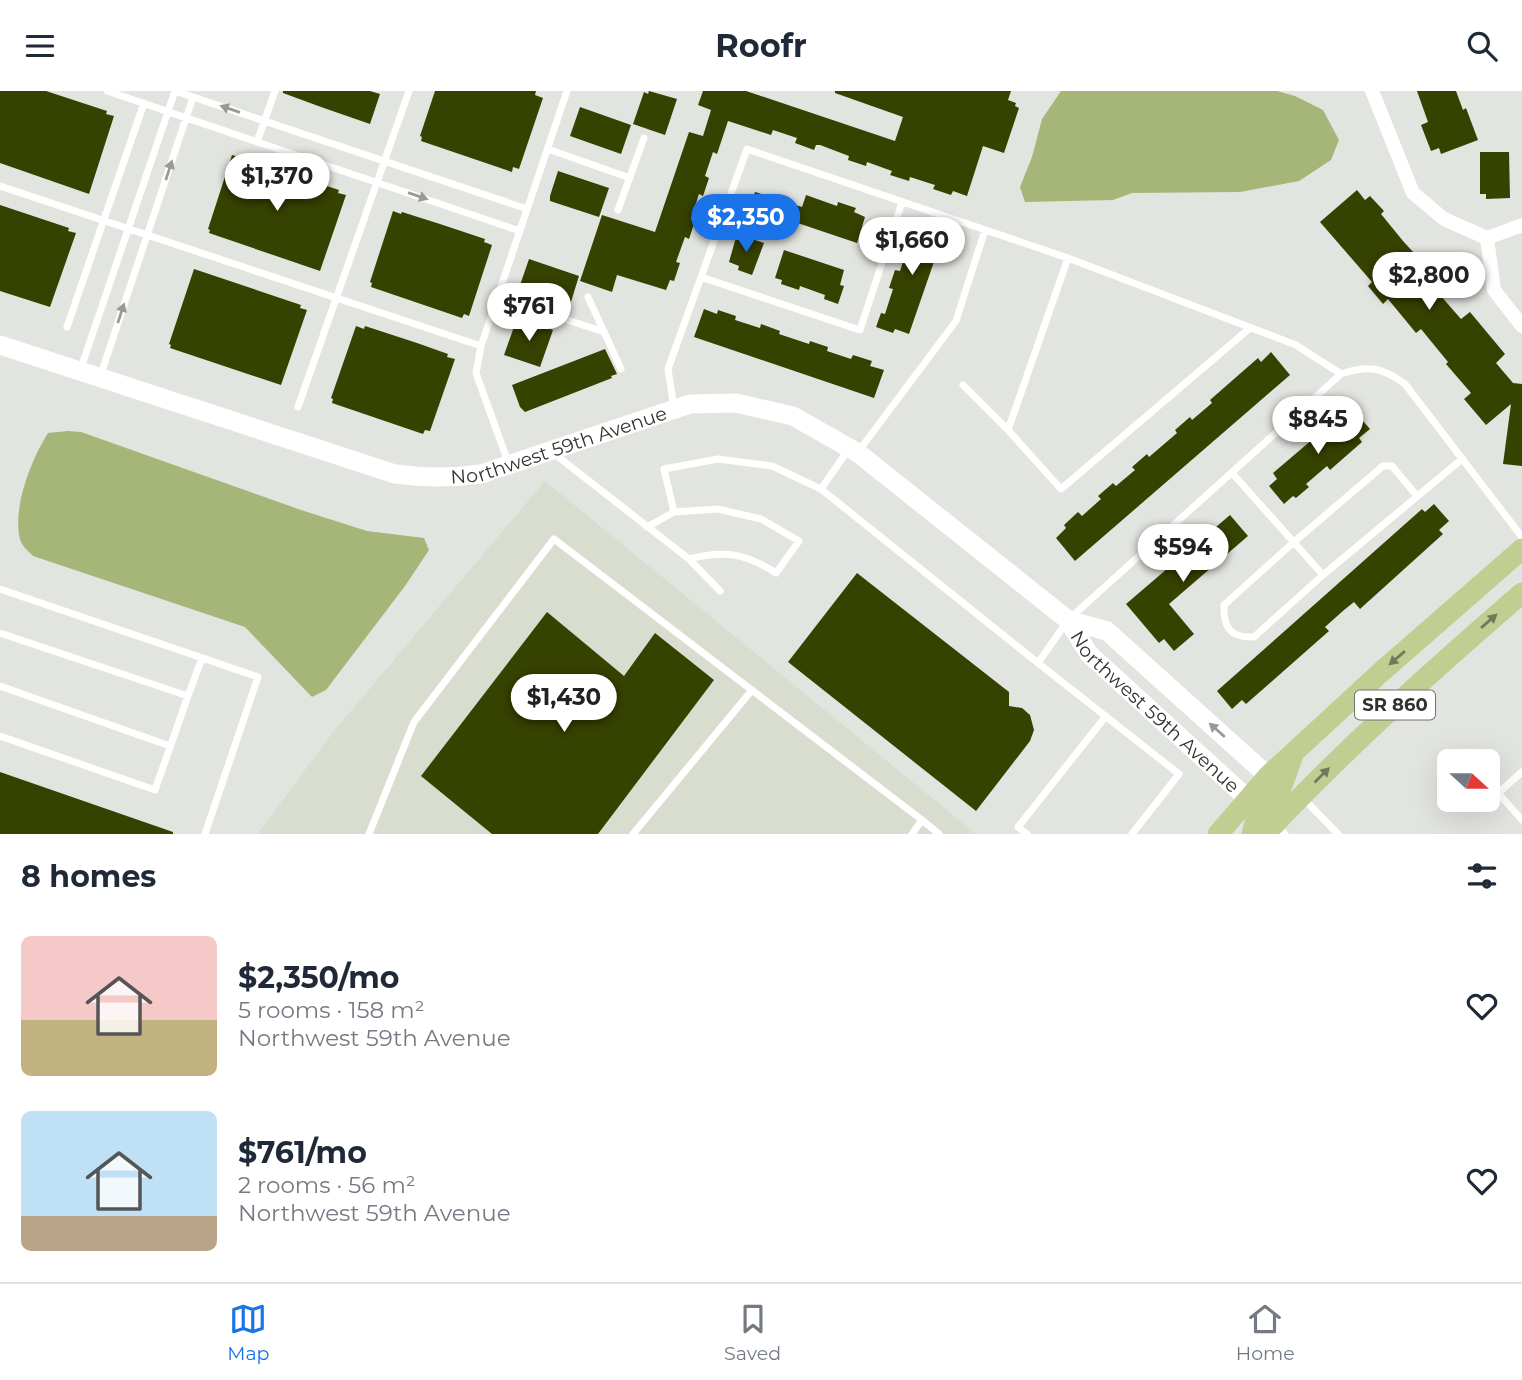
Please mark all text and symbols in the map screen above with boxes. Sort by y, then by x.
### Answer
text: Roofr [715,26,807,65]
icon: menu [21,27,59,65]
icon: search [1463,27,1501,65]
one-way arrow [220,104,241,114]
pin: $1,370 [220,153,334,213]
one-way arrow [164,159,174,180]
text: $1,370 [241,162,313,190]
one-way arrow [408,191,429,202]
pin: $2,350 [689,195,803,254]
text: $2,350 [707,203,785,231]
pin: $1,660 [855,218,969,277]
text: $1,660 [875,226,949,254]
pin: $2,800 [1372,253,1486,312]
text: $2,800 [1388,261,1470,289]
pin: $761 [488,283,570,343]
text: $761 [503,292,555,320]
one-way arrow [116,302,127,323]
pin: $845 [1277,397,1359,456]
street label: Northwest 59th Avenue [450,401,669,488]
text: $845 [1288,405,1348,433]
pin: $594 [1142,525,1224,584]
text: $594 [1154,533,1212,561]
one-way arrow [1481,614,1498,629]
street label: Northwest 59th Avenue [1066,626,1245,797]
one-way arrow [1388,650,1405,665]
pin: $1,430 [507,675,621,734]
text: $1,430 [527,683,601,711]
road number: SR 860 [1355,691,1435,719]
one-way arrow [1209,723,1226,739]
north arrow [1437,749,1500,812]
map controls [1437,749,1500,812]
one-way arrow [1313,766,1330,783]
icon: filters [1463,857,1501,895]
text: 8 homes [21,858,156,895]
text: $2,350/mo [238,959,399,996]
icon: home [77,964,161,1048]
icon: heart [1463,987,1501,1025]
text: 5 rooms · 158 m² [238,996,425,1024]
text: Northwest 59th Avenue [238,1024,511,1052]
text: $761/mo [238,1134,367,1171]
icon: home [77,1139,161,1223]
icon: heart [1463,1162,1501,1200]
text: 2 rooms · 56 m² [238,1171,416,1199]
text: Northwest 59th Avenue [238,1199,511,1227]
tab: Map [227,1300,270,1365]
tab: Saved [724,1300,781,1365]
tab: Home [1236,1300,1295,1365]

